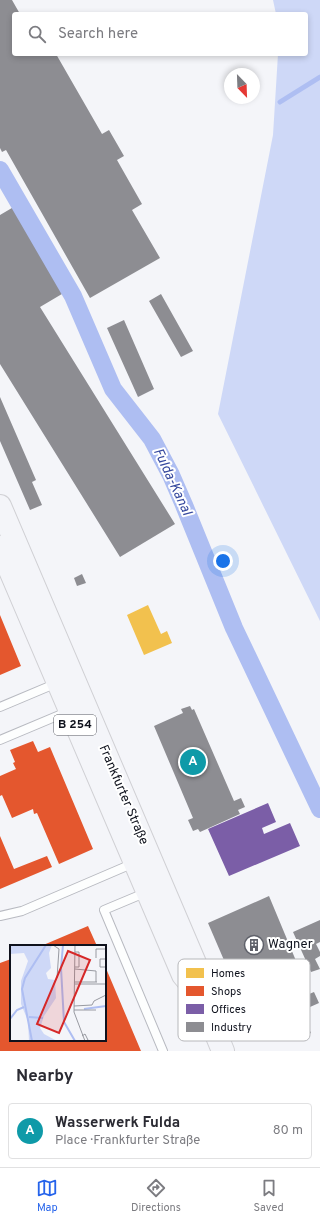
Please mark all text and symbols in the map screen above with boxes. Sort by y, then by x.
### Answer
search box [12,12,308,56]
icon: search [26,23,48,45]
text: Search here [58,25,138,44]
north arrow [224,68,260,104]
water label: Fulda-Kanal [149,446,196,520]
your location [213,551,233,571]
road number: B 254 [54,715,96,735]
street label: Frankfurter Straße [95,743,151,847]
pin: A [180,747,206,777]
building icon: Wagner [243,934,265,956]
place label: Wagner [268,937,313,953]
inset map [10,945,106,1041]
legend [178,959,310,1041]
text: Homes [211,967,245,981]
text: Shops [211,985,241,999]
text: Offices [211,1003,246,1017]
text: Industry [211,1021,252,1035]
text: Nearby [16,1066,73,1088]
text: Wasserwerk Fulda [55,1114,180,1133]
text: A [25,1123,35,1139]
text: 80 m [273,1123,303,1139]
text: Place · Frankfurter Straße [55,1133,200,1149]
tab: Map [36,1177,58,1215]
tab: Directions [131,1177,181,1215]
tab: Saved [253,1177,284,1215]

